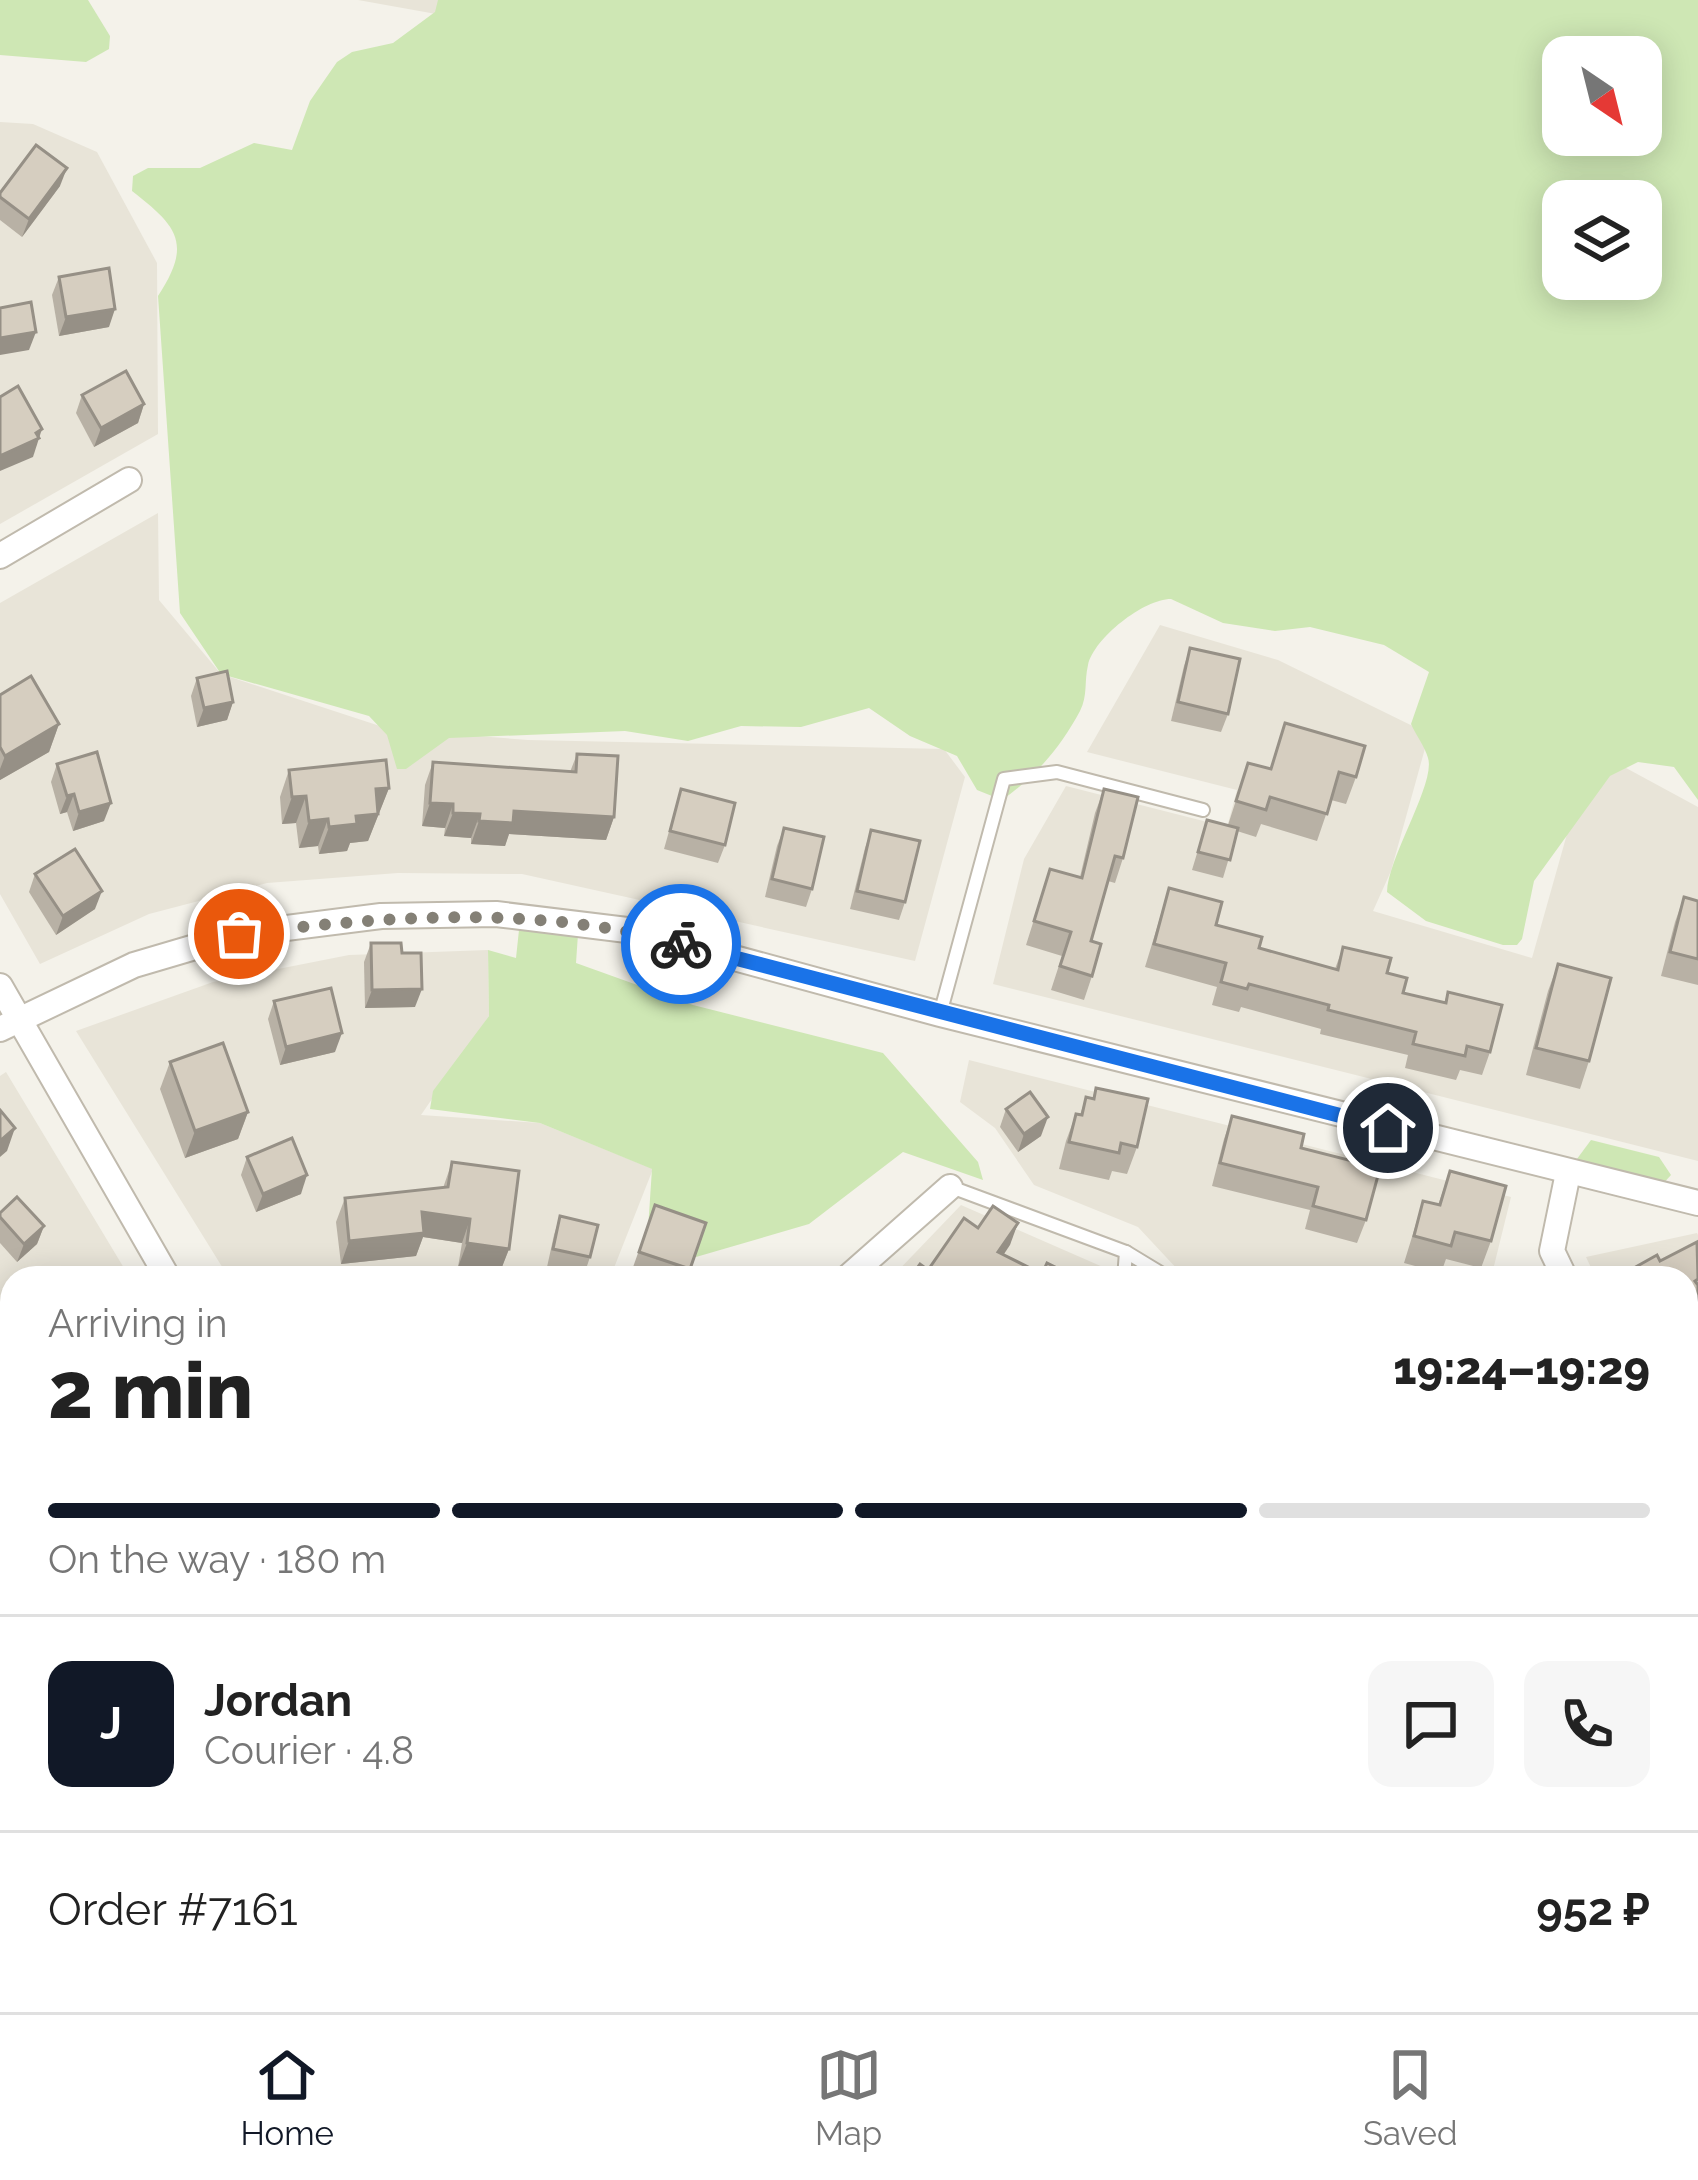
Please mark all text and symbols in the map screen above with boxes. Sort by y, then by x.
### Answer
north arrow [1542,36,1662,156]
map controls [1542,36,1662,300]
button: layers [1542,180,1662,300]
pin [188,883,290,985]
courier [621,884,741,1004]
icon: bag [206,901,272,967]
icon: bike [648,911,714,977]
pin [1337,1077,1439,1179]
icon: home [1355,1095,1421,1161]
text: Arriving in [48,1300,228,1346]
text: 19:24–19:29 [1393,1342,1650,1395]
text: 2 min [48,1345,253,1436]
text: On the way · 180 m [48,1536,386,1582]
button: chat [1368,1661,1494,1787]
button: phone [1524,1661,1650,1787]
text: Jordan [204,1674,352,1727]
text: J [100,1697,122,1750]
text: Courier · 4.8 [204,1727,414,1773]
text: Order #7161 [48,1883,298,1936]
text: 952 ₽ [1536,1883,1650,1936]
tab: Home [241,2042,334,2153]
tab: Map [815,2042,882,2153]
tab: Saved [1363,2042,1457,2153]

